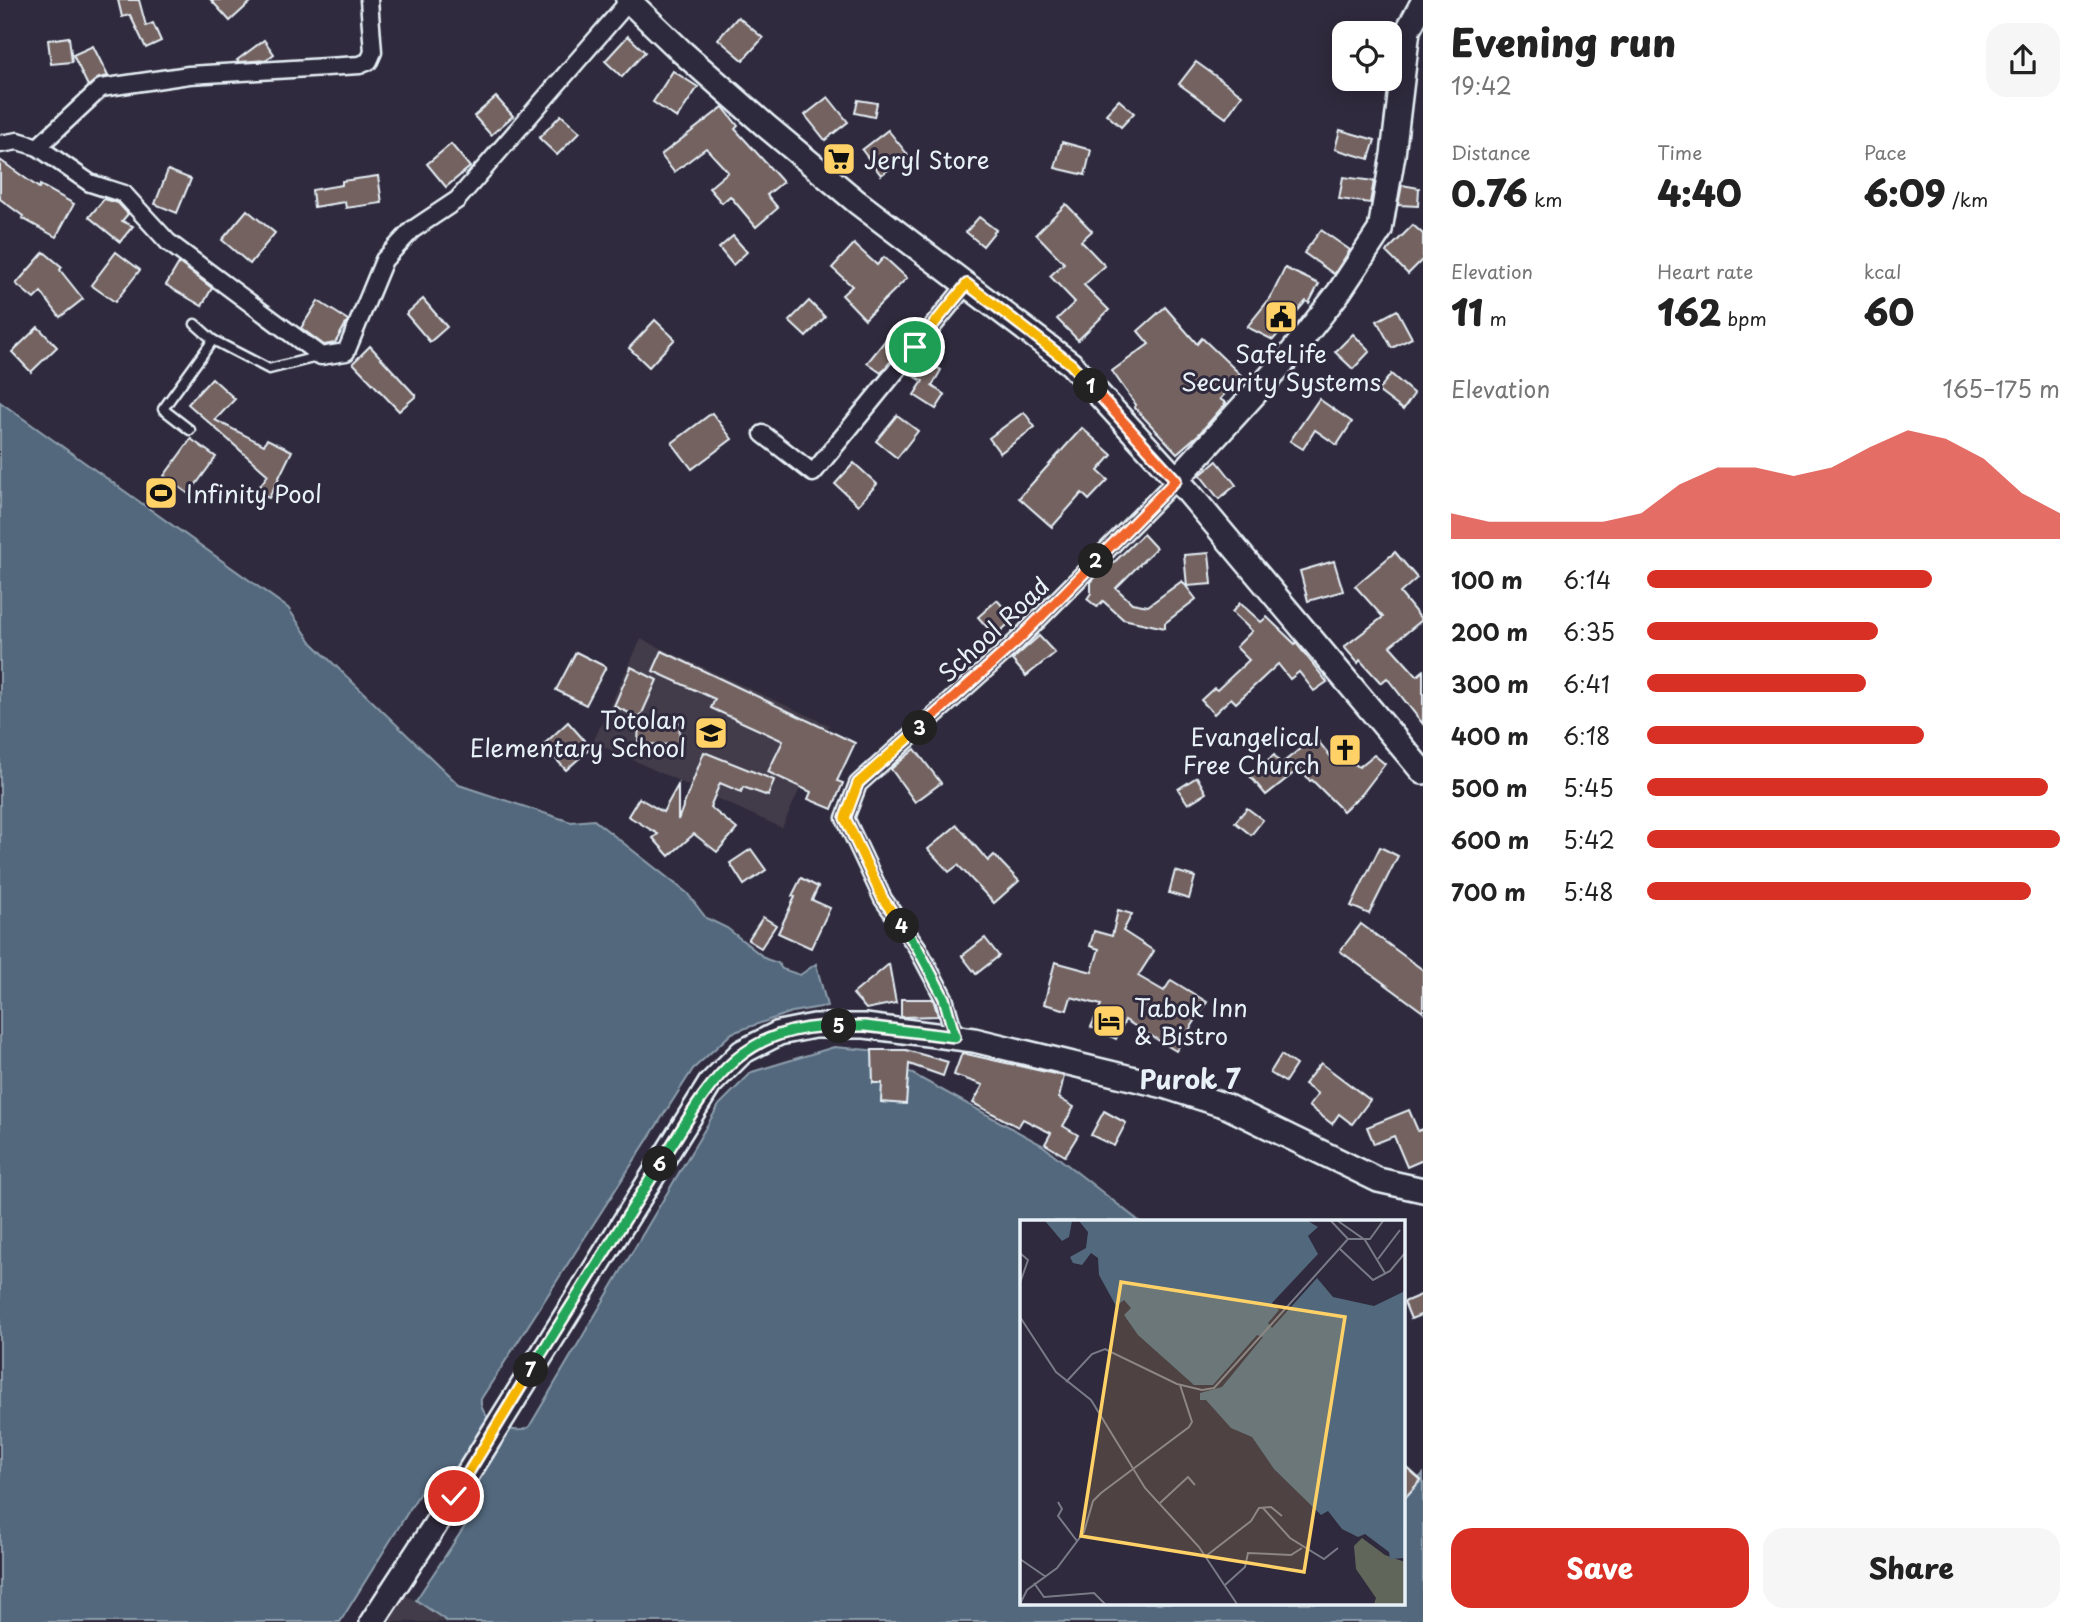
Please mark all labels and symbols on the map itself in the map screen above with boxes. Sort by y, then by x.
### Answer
supermarket icon: Jeryl Store [820,140,858,178]
place label: Jeryl Store [864,141,990,177]
public building icon: SafeLife Security Systems [1262,298,1300,336]
pin [885,317,945,377]
place label: SafeLife Security Systems [1181,335,1381,399]
pin: 1 [1074,368,1108,404]
sports icon: Infinity Pool [142,474,180,512]
place label: Infinity Pool [186,475,322,511]
pin: 2 [1078,544,1114,578]
street label: School Road [929,568,1057,690]
place label: Totolan Elementary School [470,701,686,765]
pin: 3 [902,710,937,746]
school or university icon: Totolan Elementary School [692,714,730,752]
place label: Evangelical Free Church [1183,718,1320,782]
church icon: Evangelical Free Church [1326,731,1364,769]
pin: 4 [884,908,920,944]
place label: Tabok Inn & Bistro [1134,989,1248,1053]
hotel icon: Tabok Inn & Bistro [1090,1002,1128,1040]
pin: 5 [822,1009,856,1044]
district label: Purok 7 [1139,1059,1241,1098]
pin: 6 [642,1146,678,1182]
inset map [1020,1220,1406,1604]
pin: 7 [514,1352,548,1388]
pin [424,1466,484,1526]

